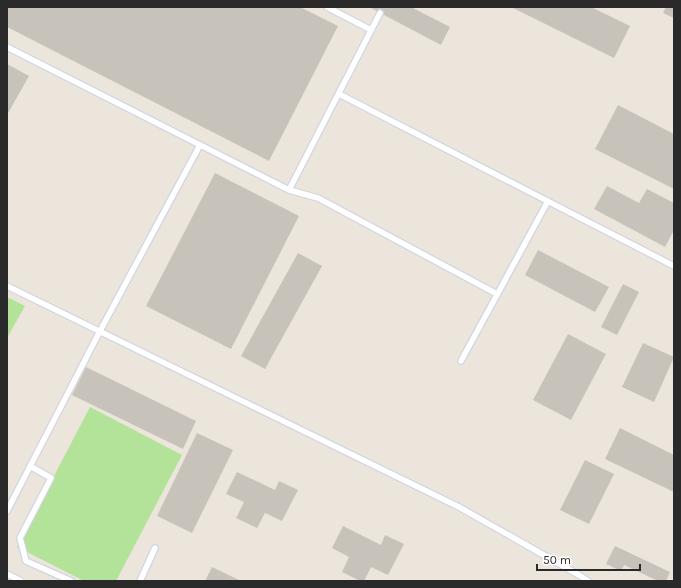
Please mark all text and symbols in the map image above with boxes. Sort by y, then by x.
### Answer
scale bar [537,546,640,572]
text: 50 m [543,553,571,567]

